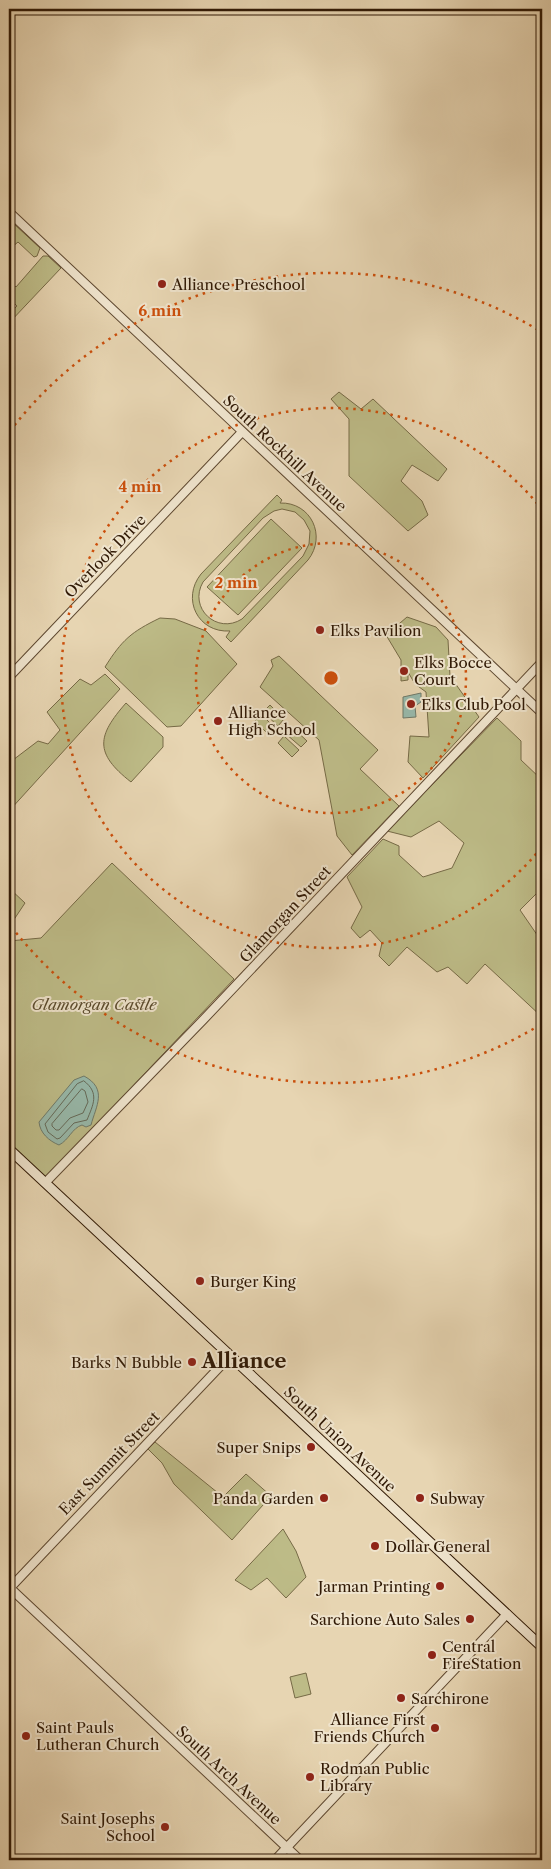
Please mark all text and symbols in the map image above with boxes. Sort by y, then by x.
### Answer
place label: Alliance Preschool [171,275,306,294]
marker: Alliance Preschool [156,278,168,290]
text: 6 min [138,301,182,320]
street label: South Rockhill Avenue [219,391,351,515]
text: 4 min [118,477,162,496]
street label: Overlook Drive [60,510,150,602]
text: 2 min [214,573,258,592]
place label: Elks Pavilion [330,621,422,640]
marker: Elks Pavilion [314,624,326,636]
place label: Elks Bocce Court [414,653,492,689]
marker: Elks Bocce Court [398,665,410,677]
centre of rings [322,669,340,687]
place label: Elks Club Pool [421,695,526,714]
marker: Elks Club Pool [405,698,417,710]
place label: Alliance High School [227,703,316,739]
marker: Alliance High School [212,715,224,727]
street label: Glamorgan Street [235,861,335,966]
park label: Glamorgan Castle [32,995,157,1014]
place label: Burger King [210,1272,296,1291]
marker: Burger King [194,1275,206,1287]
district label: Alliance [201,1349,287,1373]
place label: Barks N Bubble [71,1353,182,1372]
marker: Barks N Bubble [186,1356,198,1368]
street label: South Union Avenue [280,1382,400,1496]
street label: East Summit Street [55,1407,164,1519]
place label: Super Snips [216,1438,301,1457]
marker: Super Snips [305,1441,317,1453]
place label: Panda Garden [213,1489,315,1508]
place label: Subway [430,1489,485,1508]
marker: Panda Garden [318,1492,330,1504]
marker: Subway [414,1492,426,1504]
place label: Dollar General [385,1537,491,1556]
marker: Dollar General [369,1540,381,1552]
place label: Jarman Printing [316,1577,430,1596]
marker: Jarman Printing [434,1580,446,1592]
place label: Sarchione Auto Sales [310,1610,460,1629]
marker: Sarchione Auto Sales [464,1613,476,1625]
place label: Central FireStation [442,1637,522,1673]
marker: Central FireStation [426,1649,438,1661]
place label: Sarchirone [411,1689,489,1708]
marker: Sarchirone [395,1692,407,1704]
place label: Alliance First Friends Church [313,1710,426,1746]
place label: Saint Pauls Lutheran Church [36,1718,160,1754]
street label: South Arch Avenue [173,1721,285,1829]
marker: Alliance First Friends Church [429,1722,441,1734]
marker: Saint Pauls Lutheran Church [20,1730,32,1742]
place label: Rodman Public Library [320,1759,430,1795]
marker: Rodman Public Library [304,1771,316,1783]
place label: Saint Josephs School [61,1809,156,1845]
marker: Saint Josephs School [159,1821,171,1833]

